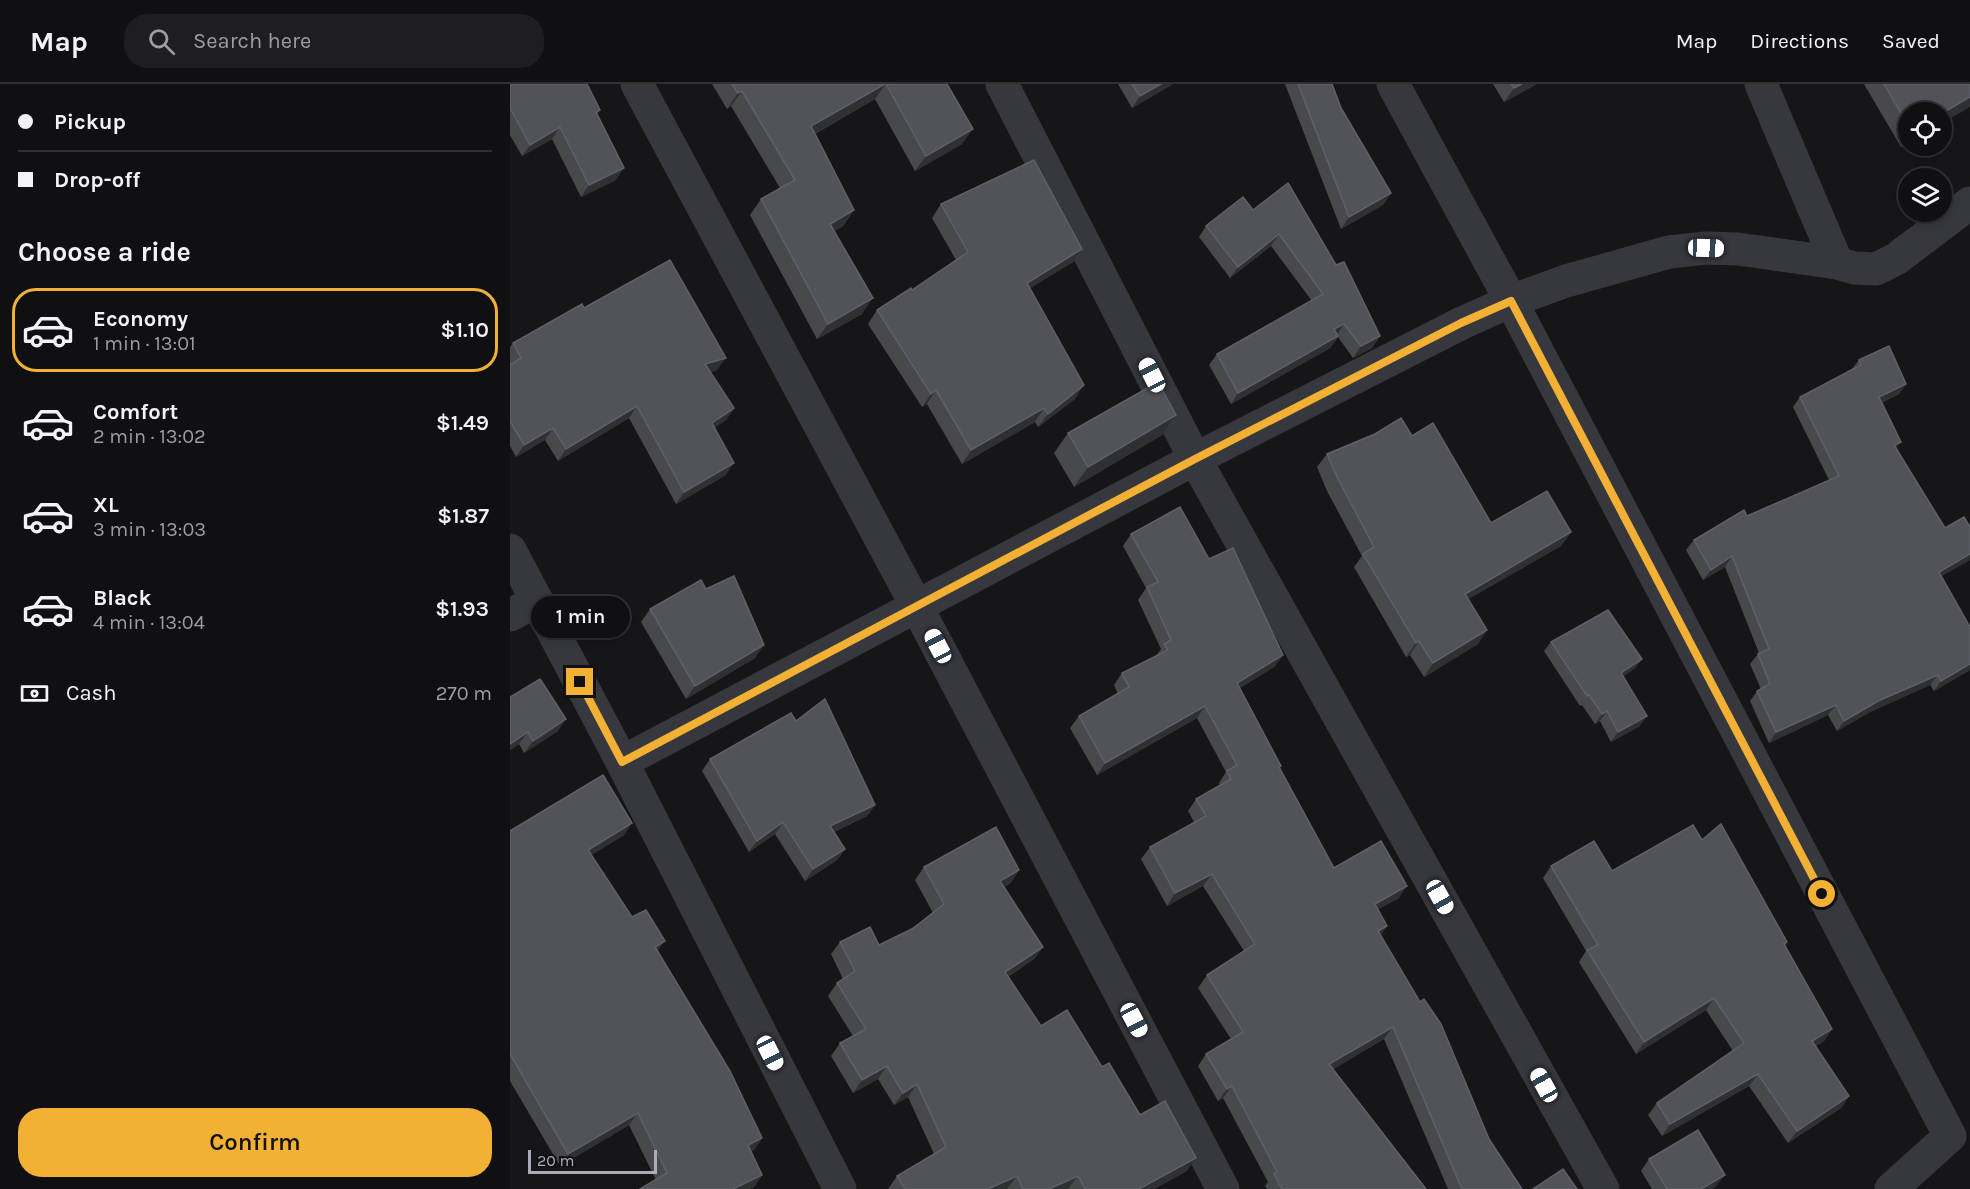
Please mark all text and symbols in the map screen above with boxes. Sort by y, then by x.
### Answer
search box [124,14,544,68]
text: Map [30,25,88,58]
icon: search [145,25,178,58]
text: Search here [193,28,311,54]
text: Map [1676,29,1717,53]
text: Directions [1750,29,1849,53]
text: Saved [1882,29,1940,53]
map controls [1898,102,1952,222]
button: locate [1898,102,1952,156]
text: Pickup [54,109,126,135]
text: Drop-off [54,167,140,193]
button: layers [1898,168,1952,222]
text: Choose a ride [18,236,191,268]
car [1688,238,1724,258]
icon: car [21,303,75,357]
text: Economy [93,306,188,332]
text: $1.10 [441,317,489,343]
text: 1 min · 13:01 [93,332,196,355]
car [1136,355,1168,395]
icon: car [21,396,75,450]
text: Comfort [93,399,178,425]
text: $1.49 [436,410,489,436]
text: 2 min · 13:02 [93,425,206,448]
icon: car [21,489,75,543]
text: XL [93,492,119,518]
text: $1.87 [437,503,489,529]
text: 3 min · 13:03 [93,518,206,541]
icon: car [21,582,75,636]
text: Black [93,585,152,611]
callout: 1 min [530,595,629,637]
text: $1.93 [435,596,489,622]
text: 1 min [556,605,605,628]
text: 4 min · 13:04 [93,611,205,634]
car [922,626,954,666]
route end [566,668,593,695]
icon: cash [18,677,51,710]
text: Cash [66,680,116,706]
text: 270 m [436,682,492,705]
car [1423,877,1457,917]
route start [1808,880,1835,907]
car [1118,1000,1150,1040]
car [754,1033,786,1073]
car [1527,1065,1561,1105]
button: Confirm [18,1108,492,1177]
scale bar [528,1147,657,1174]
text: 20 m [537,1151,575,1170]

